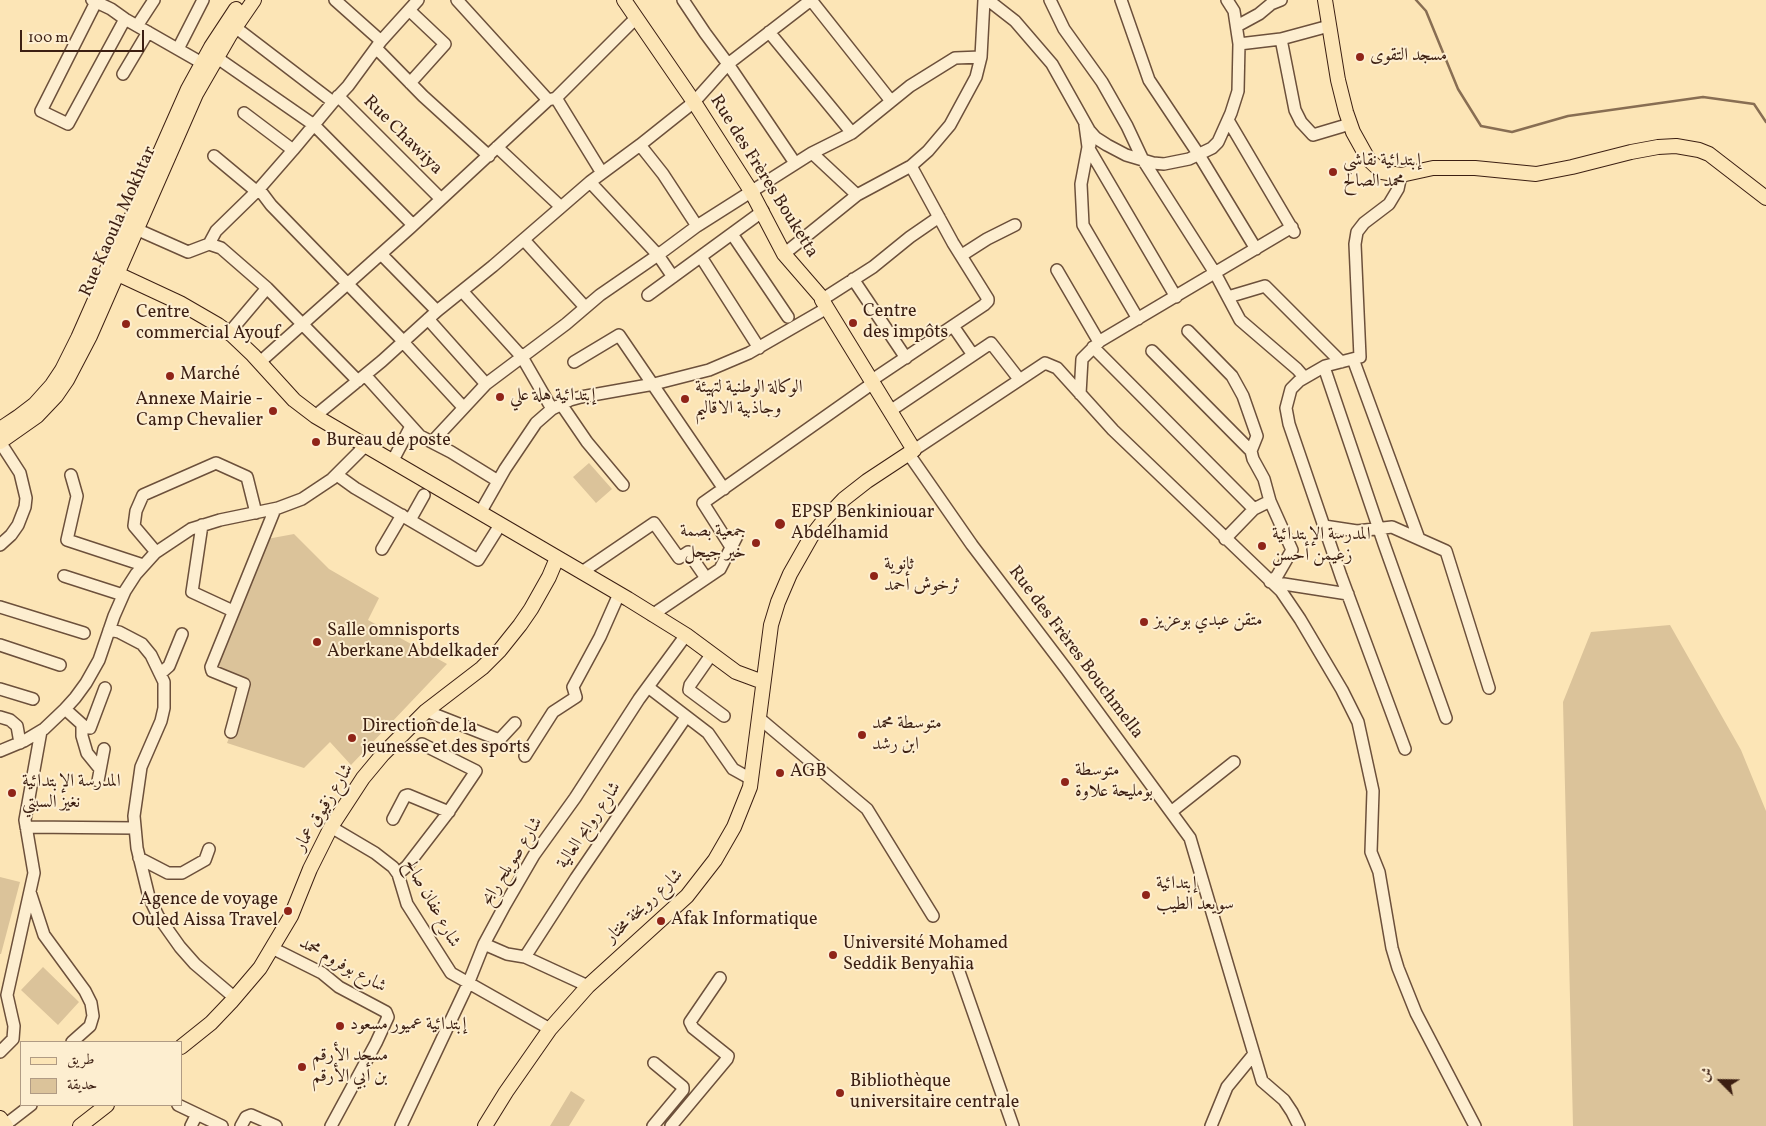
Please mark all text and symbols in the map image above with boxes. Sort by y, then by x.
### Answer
scale bar [22,20,146,52]
text: 100 m [28,28,68,49]
place label: مسجد التقوى [1370,46,1447,68]
marker: مسجد التقوى [1354,51,1366,63]
street label: Rue Chawiya [358,92,446,180]
street label: Rue des Frères Bouketta [704,92,822,262]
street label: Rue Kaoula Mokhtar [76,143,162,301]
place label: إبتدائية نقاشي محمد الصالح [1343,151,1421,193]
marker: إبتدائية نقاشي محمد الصالح [1327,166,1339,178]
place label: Centre des impôts [863,302,948,344]
place label: Centre commercial Ayouf [136,303,280,346]
marker: Centre des impôts [847,317,859,329]
marker: Centre commercial Ayouf [120,318,132,330]
place label: Marché [180,365,240,387]
marker: Marché [164,370,176,382]
place label: الوكالة الوطنية لتهيئة وجاذبية الاقاليم [695,378,803,420]
place label: إبتدائية هلة علي [510,386,595,408]
place label: Annexe Mairie - Camp Chevalier [135,390,263,432]
marker: إبتدائية هلة علي [494,391,506,403]
marker: الوكالة الوطنية لتهيئة وجاذبية الاقاليم [679,393,691,405]
marker: Annexe Mairie - Camp Chevalier [267,405,279,417]
place label: Bureau de poste [326,431,451,453]
marker: Bureau de poste [310,436,322,448]
place label: EPSP Benkiniouar Abdelhamid [791,503,934,546]
marker: EPSP Benkiniouar Abdelhamid [773,517,787,531]
place label: جمعية بصمة خير جيجل [680,522,746,564]
place label: المدرسة الإبتدائية زعيمن أحسن [1272,525,1371,568]
marker: جمعية بصمة خير جيجل [750,537,762,549]
marker: المدرسة الإبتدائية زعيمن أحسن [1256,540,1268,552]
place label: ثانوية ثرخوش أحمد [884,555,960,598]
street label: Rue des Frères Bouchmella [1003,562,1147,744]
marker: ثانوية ثرخوش أحمد [868,570,880,582]
place label: متقن عبدي بوعزيز [1154,611,1263,633]
marker: متقن عبدي بوعزيز [1138,616,1150,628]
place label: Salle omnisports Aberkane Abdelkader [327,621,499,664]
marker: Salle omnisports Aberkane Abdelkader [311,636,323,648]
place label: متوسطة محمد ابن رشد [872,714,942,756]
place label: Direction de la jeunesse et des sports [362,717,530,760]
marker: متوسطة محمد ابن رشد [856,729,868,741]
marker: Direction de la jeunesse et des sports [346,732,358,744]
street label: شارع زقيوق عمار [291,760,359,856]
place label: متوسطة بومليحة علاوة [1075,761,1153,804]
place label: AGB [790,762,827,784]
marker: AGB [774,767,786,779]
place label: المدرسة الإبتدائية نغيز السبتي [22,772,121,814]
marker: متوسطة بومليحة علاوة [1059,776,1071,788]
street label: شارع روابح العالية [553,778,627,874]
marker: المدرسة الإبتدائية نغيز السبتي [6,787,18,799]
street label: شارع صويلح رابح [477,814,549,910]
street label: شارع عفان صالح [398,856,464,952]
street label: شارع رويخة مختار [601,865,689,949]
place label: إبتدائية سويعد الطيب [1156,874,1234,916]
marker: إبتدائية سويعد الطيب [1140,889,1152,901]
place label: Agence de voyage Ouled Aissa Travel [132,890,278,932]
marker: Agence de voyage Ouled Aissa Travel [282,905,294,917]
place label: Afak Informatique [671,910,817,932]
marker: Afak Informatique [655,915,667,927]
street label: شارع بوفروم محمد [295,933,389,999]
place label: Université Mohamed Seddik Benyahia [843,934,1008,976]
marker: Université Mohamed Seddik Benyahia [827,949,839,961]
place label: إبتدائية عميور مسعود [350,1015,466,1037]
marker: إبتدائية عميور مسعود [334,1020,346,1032]
legend [20,1041,182,1106]
place label: مسجد الأرقم بن أبي الأرقم [312,1046,388,1088]
text: طريق [67,1050,94,1071]
north arrow [1696,1056,1746,1106]
marker: مسجد الأرقم بن أبي الأرقم [296,1061,308,1073]
text: ش [1695,1065,1718,1085]
place label: Bibliothèque universitaire centrale [850,1072,1019,1114]
text: حديقة [67,1075,97,1096]
marker: Bibliothèque universitaire centrale [834,1087,846,1099]

